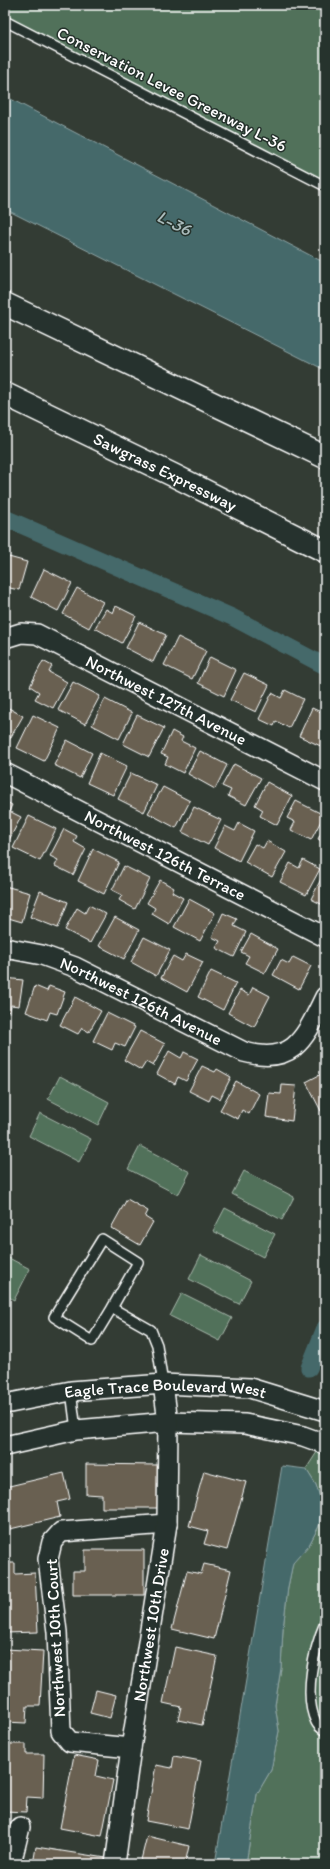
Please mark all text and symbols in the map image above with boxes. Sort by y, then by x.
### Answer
street label: Conservation Levee Greenway L-36 [54,22,290,156]
water label: L-36 [153,205,195,241]
street label: Sawgrass Expressway [90,428,240,515]
street label: Northwest 127th Avenue [83,651,250,749]
street label: Northwest 126th Terrace [81,806,249,905]
street label: Northwest 126th Avenue [57,952,226,1049]
street label: Eagle Trace Boulevard West [62,1374,269,1403]
street label: Northwest 10th Drive [129,1546,173,1703]
street label: Northwest 10th Court [41,1558,69,1718]

